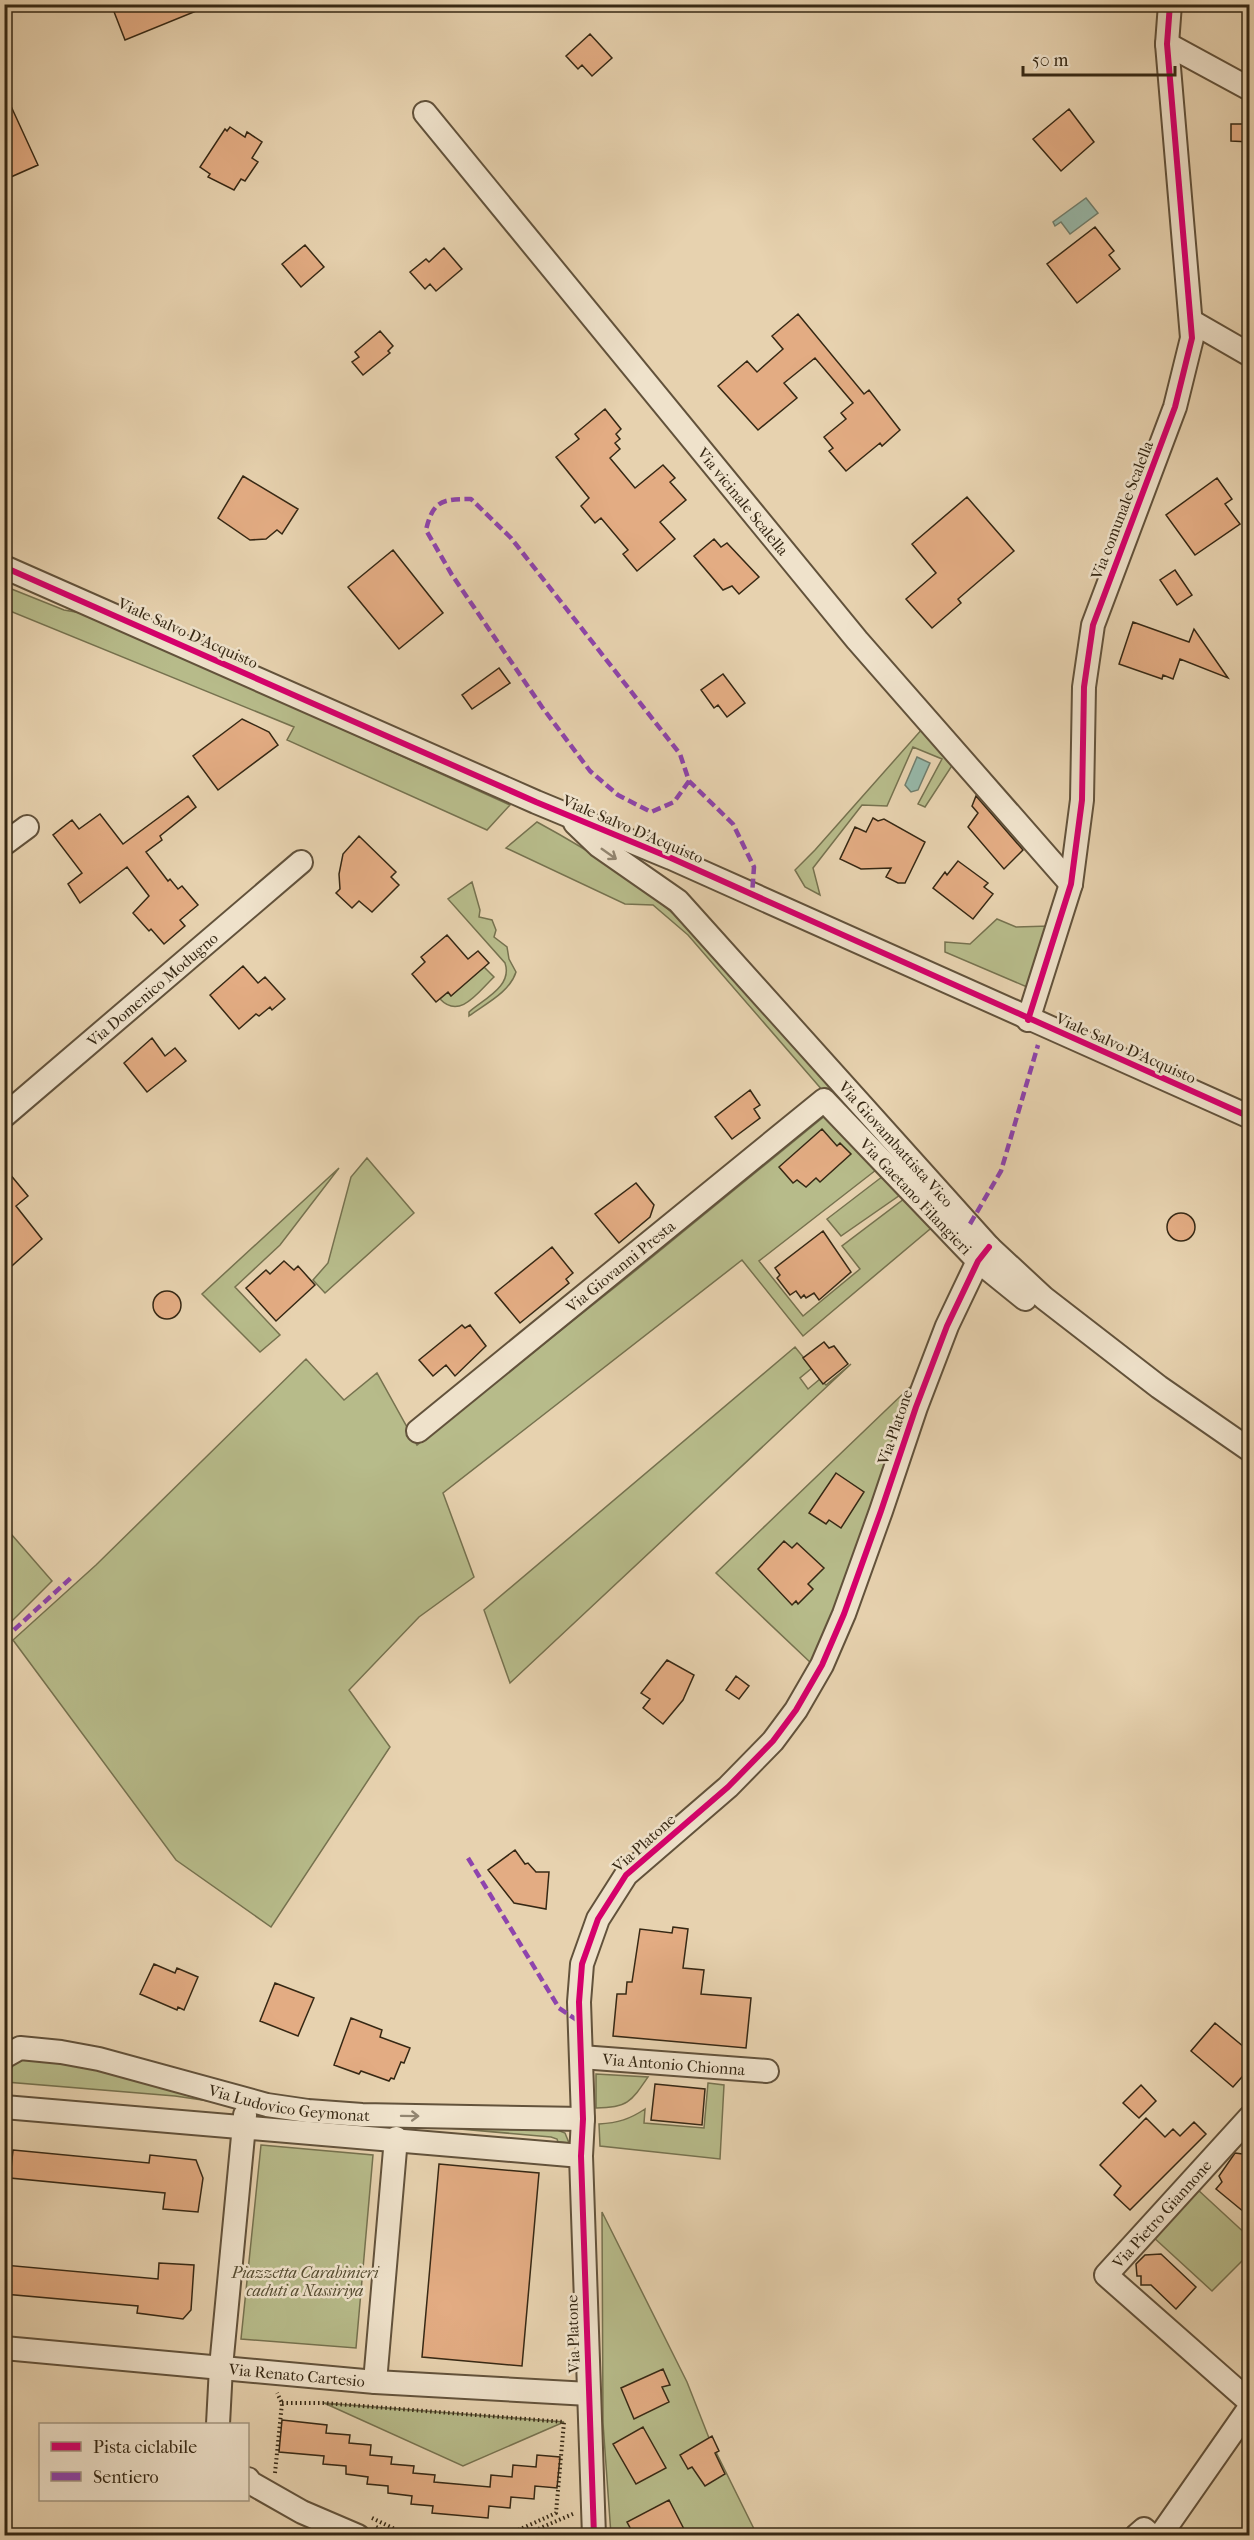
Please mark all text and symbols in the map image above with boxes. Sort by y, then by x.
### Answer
scale bar [1023,39,1174,77]
text: 50 m [1032,50,1069,71]
street label: Via comunale Scalella [1086,438,1157,583]
street label: Via vicinale Scalella [693,443,793,560]
street label: Viale Salvo D'Acquisto [114,593,261,672]
street label: Viale Salvo D'Acquisto [559,790,706,867]
one-way arrow [601,847,618,860]
street label: Via Domenico Modugno [82,928,222,1051]
street label: Viale Salvo D'Acquisto [1052,1008,1199,1087]
street label: Via Giovambattista Vico [834,1076,958,1211]
street label: Via Gaetano Filangieri [855,1133,976,1259]
street label: Via Giovanni Presta [561,1216,679,1317]
street label: Via Platone [873,1387,917,1468]
street label: Via Platone [608,1810,679,1877]
street label: Via Antonio Chionna [601,2049,746,2079]
street label: Via Ludovico Geymonat [206,2080,370,2125]
one-way arrow [399,2111,419,2122]
street label: Via Pietro Giannone [1108,2156,1216,2273]
park label: Piazzetta Carabinieri caduti a Nassiriya [231,2263,380,2300]
street label: Via Platone [562,2294,584,2374]
street label: Via Renato Cartesio [227,2359,366,2391]
legend [39,2423,249,2501]
text: Pista ciclabile [93,2437,197,2458]
text: Sentiero [93,2467,159,2488]

